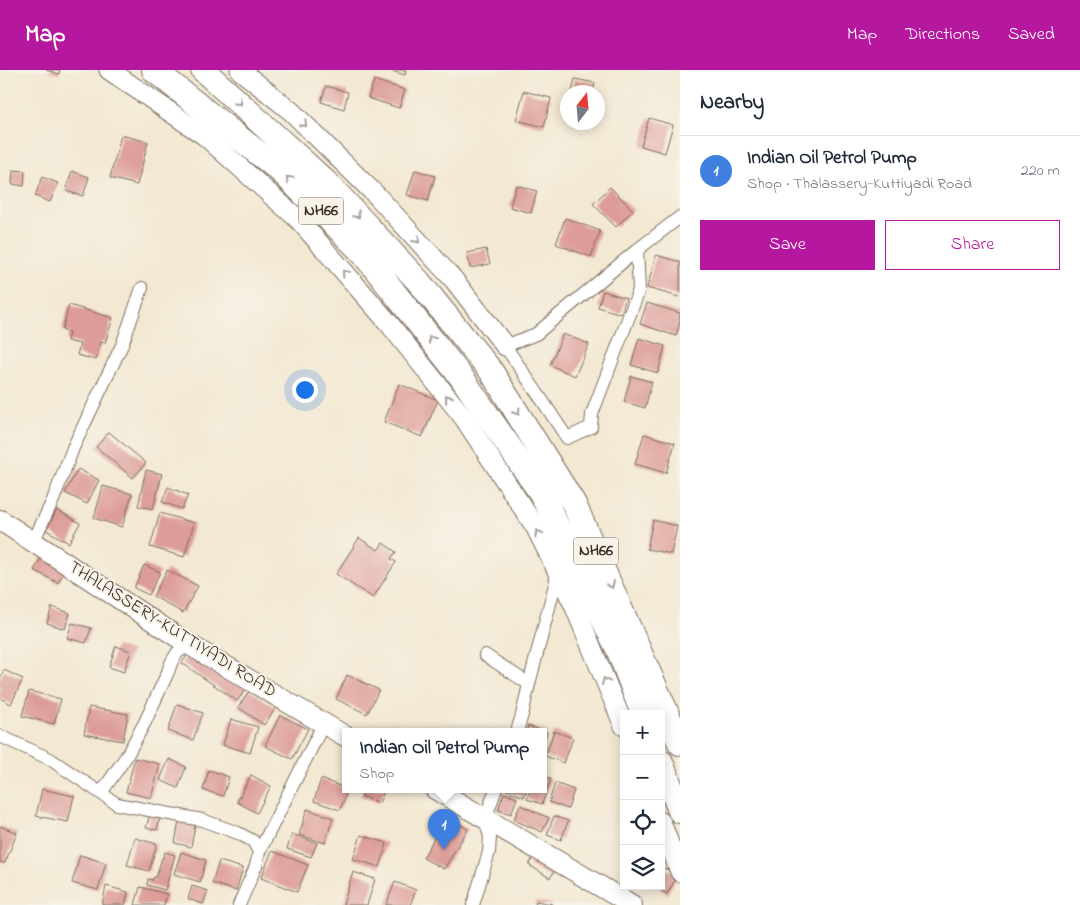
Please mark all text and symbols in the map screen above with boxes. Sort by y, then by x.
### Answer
text: Map [25,18,66,53]
text: Map [847,22,877,48]
text: Directions [905,22,980,48]
text: Saved [1008,22,1055,48]
north arrow [560,85,605,130]
text: Nearby [700,88,764,118]
one-way arrow [234,96,243,105]
one-way arrow [298,118,307,127]
text: Indian Oil Petrol Pump [747,145,917,172]
text: 1 [713,159,719,183]
text: 220 m [1021,159,1060,183]
text: Shop · Thalassery-Kuttiyadi Road [747,172,972,196]
one-way arrow [286,176,295,185]
road number: NH66 [298,198,344,224]
one-way arrow [351,209,360,218]
button: Save [700,220,875,270]
button: Share [885,220,1060,270]
one-way arrow [411,234,420,243]
one-way arrow [342,270,350,279]
one-way arrow [428,336,437,345]
your location [292,377,318,403]
one-way arrow [446,395,454,404]
one-way arrow [510,406,520,415]
one-way arrow [534,530,544,539]
road number: NH66 [574,538,618,564]
street label: THALASSERY-KUTTIYADI ROAD [63,555,281,705]
one-way arrow [604,580,615,589]
one-way arrow [601,677,612,686]
map controls [620,710,665,890]
button: + [620,710,665,755]
popup [342,728,547,793]
text: Indian Oil Petrol Pump [360,735,529,762]
button: − [620,755,665,800]
text: Shop [360,762,395,786]
button: locate [620,800,665,845]
pin: 1 [428,809,460,850]
button: layers [620,845,665,890]

